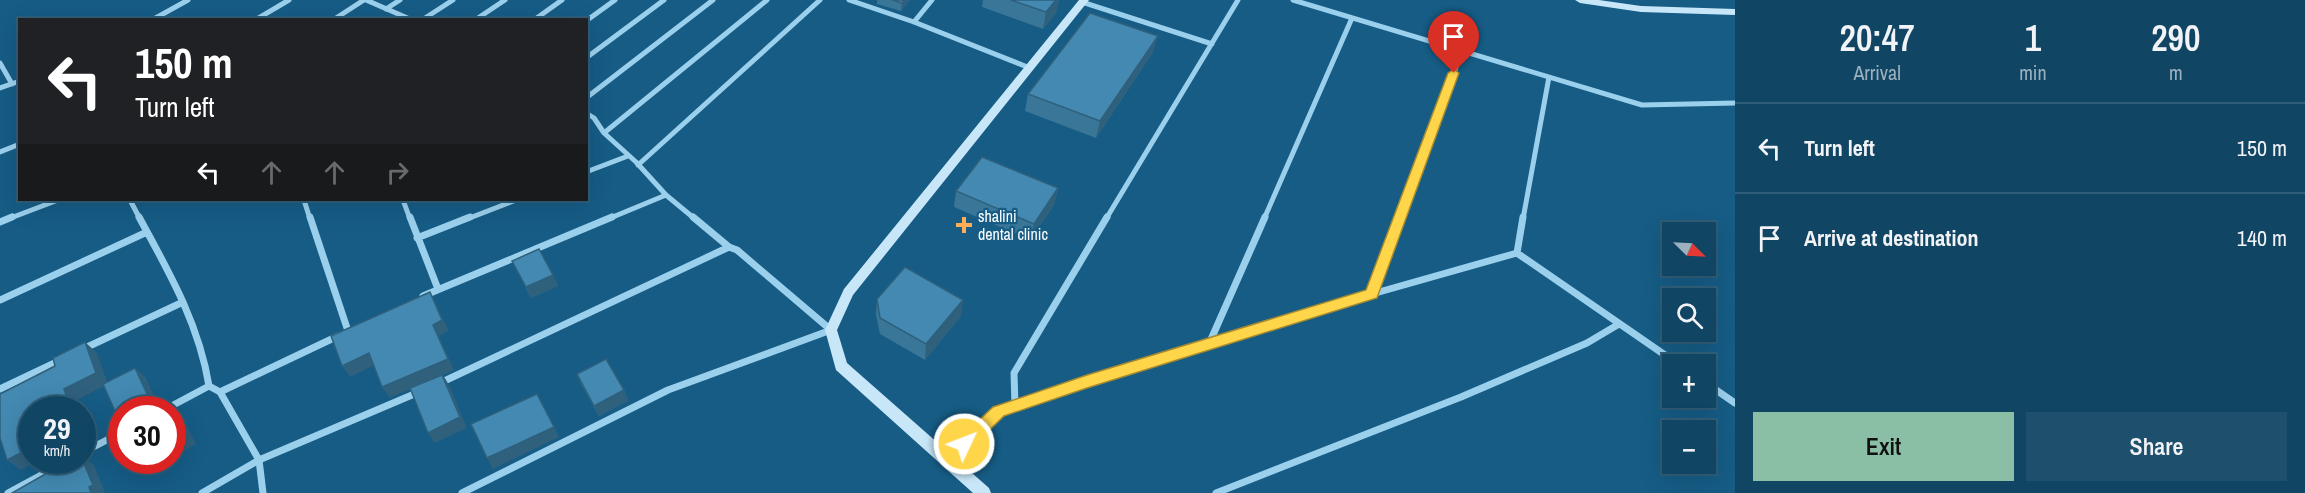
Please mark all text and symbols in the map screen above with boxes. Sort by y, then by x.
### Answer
pin [1428,11,1479,73]
text: 20:47 [1840,14,1915,62]
text: 1 [2025,14,2041,62]
text: 290 [2151,14,2200,62]
icon: arrive [1437,20,1470,53]
text: 150 m [135,35,233,91]
icon: left [36,42,114,120]
text: Arrival [1853,59,1901,86]
text: min [2019,59,2047,86]
text: m [2169,59,2183,86]
text: Turn left [135,89,214,125]
icon: left [1753,132,1786,165]
text: Turn left [1804,133,1875,163]
text: 150 m [2237,133,2287,163]
icon: left [192,156,225,189]
icon: ahead [255,156,288,189]
icon: ahead [318,156,351,189]
icon: right [381,156,414,189]
place label: shalini dental clinic [978,205,1048,245]
marker: shalini dental clinic [955,216,973,234]
north arrow [1662,222,1716,276]
map controls [1662,222,1716,474]
icon: arrive [1753,222,1786,255]
text: Arrive at destination [1804,223,1978,253]
text: 140 m [2237,223,2287,253]
button: search [1662,288,1716,342]
button: + [1662,354,1716,408]
speed limit sign: 30 [108,396,186,474]
text: 29 [43,408,71,448]
position arrow [932,412,996,476]
button: Exit [1753,412,2014,481]
button: Share [2026,412,2287,481]
button: − [1662,420,1716,474]
text: km/h [44,440,70,461]

